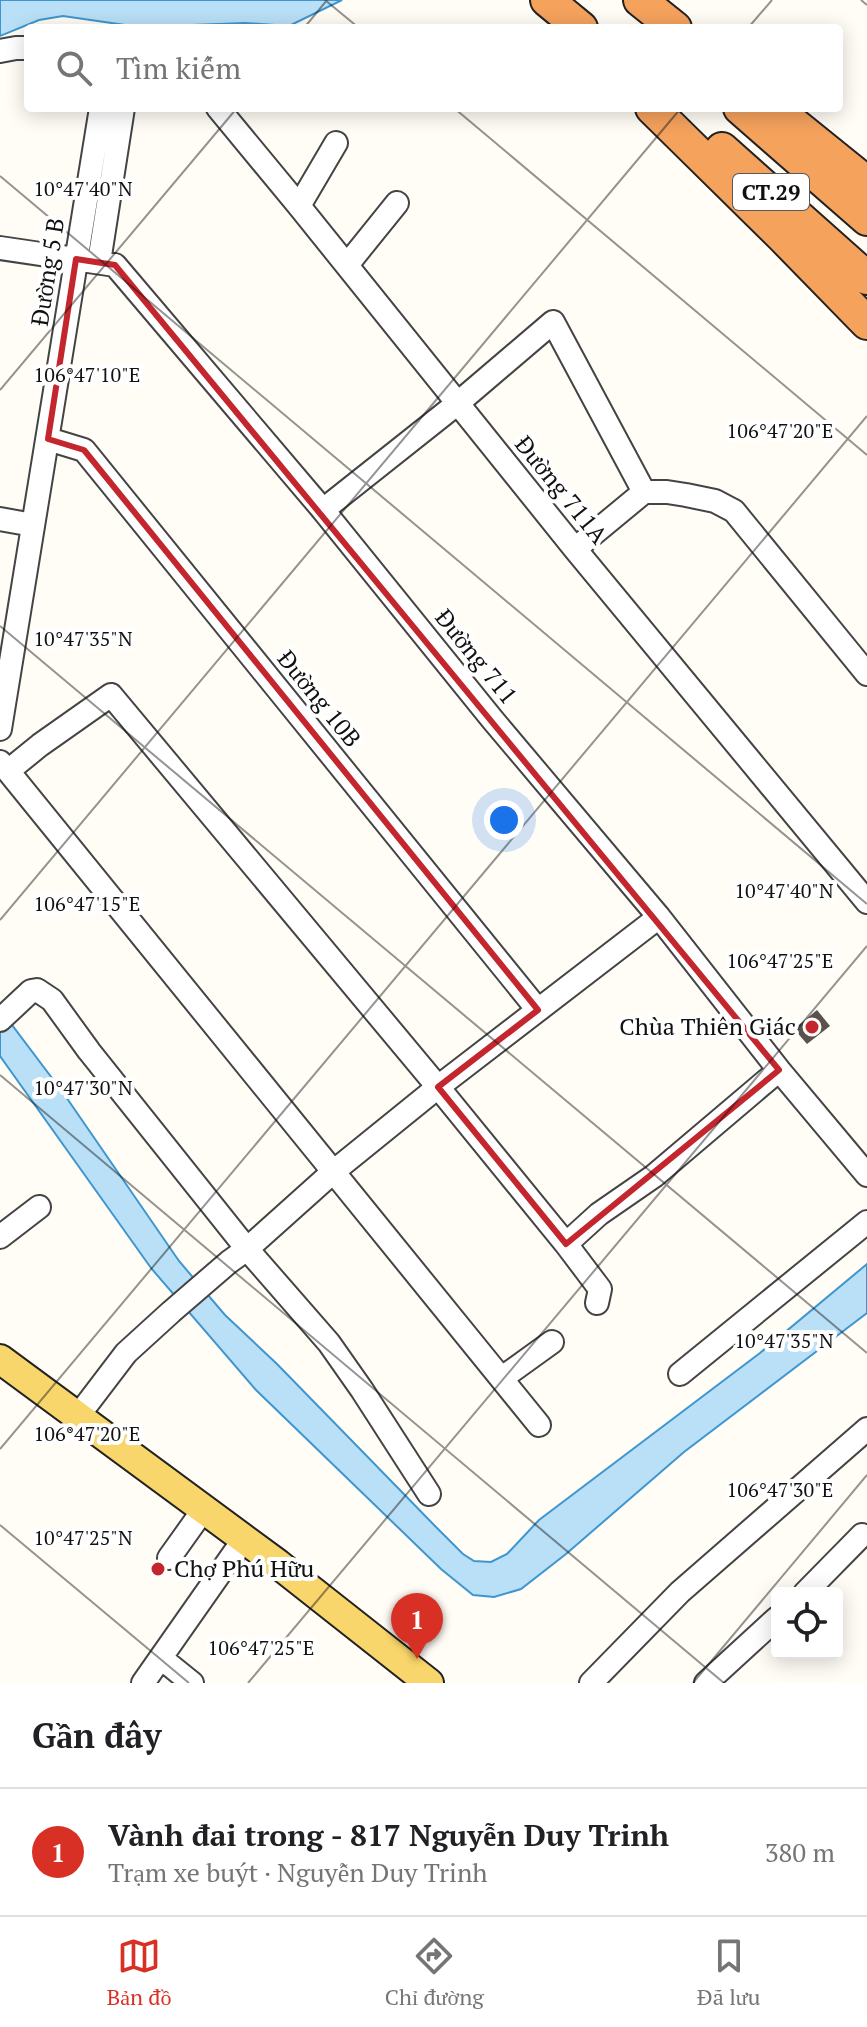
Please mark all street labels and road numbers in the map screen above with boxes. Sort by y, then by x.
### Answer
road number: CT.29 [733,174,809,210]
street label: Đường 5 B [23,216,71,328]
street label: Đường 711A [508,429,616,550]
street label: Đường 711 [429,602,525,711]
street label: Đường 10B [271,643,369,753]

